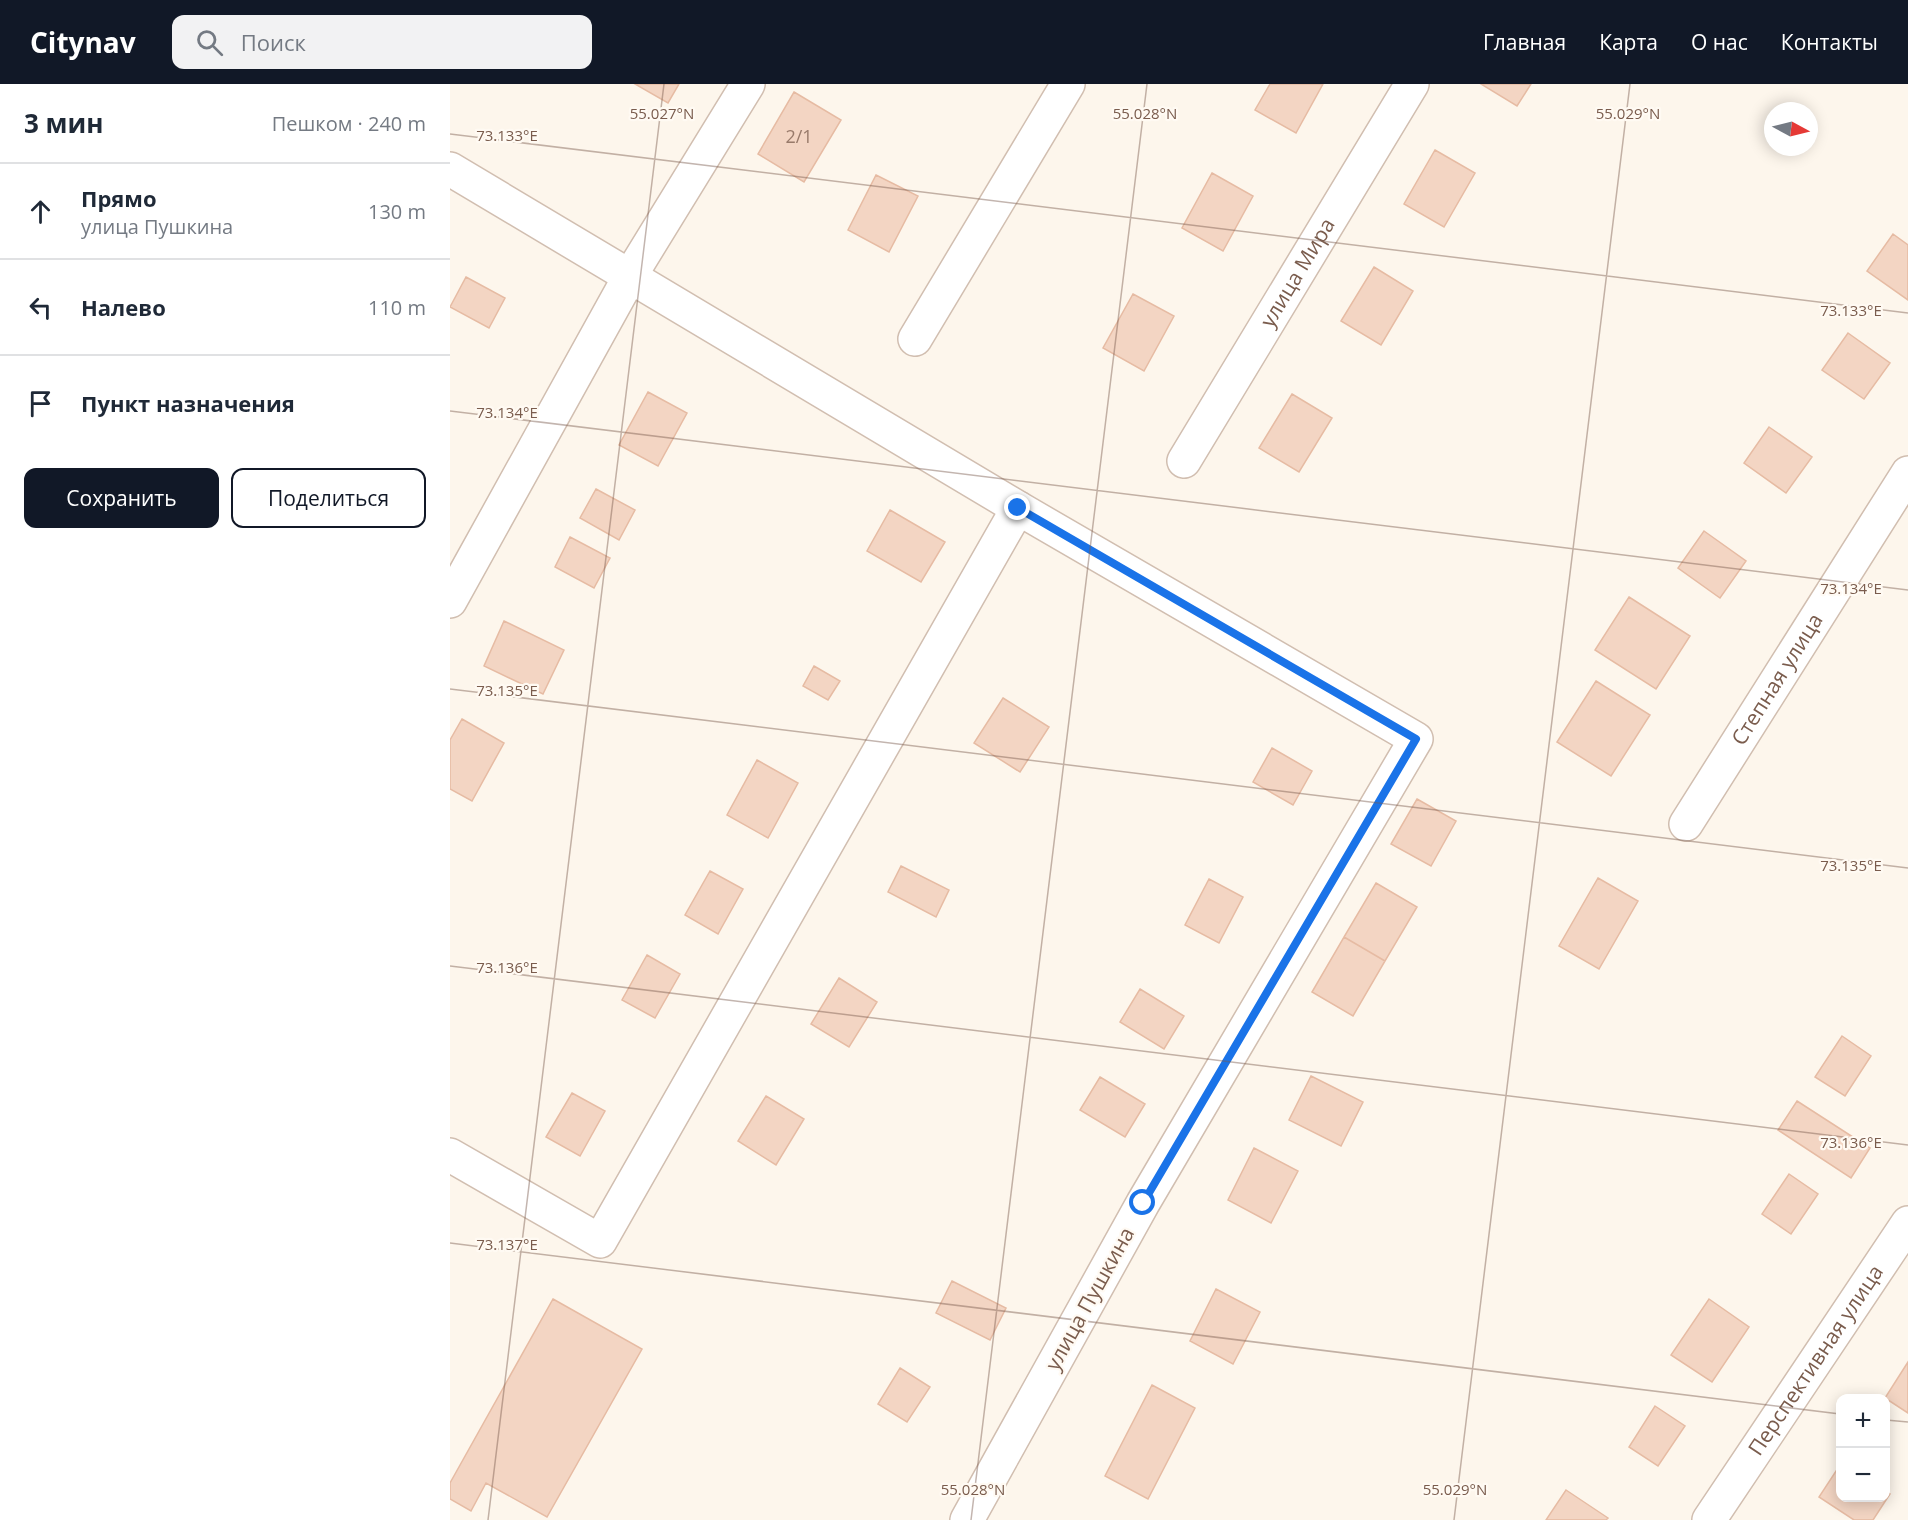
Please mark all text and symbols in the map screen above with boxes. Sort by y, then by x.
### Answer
search box [172,15,592,69]
text: Citynav [30,23,136,61]
icon: search [193,26,226,59]
text: Поиск [241,27,306,57]
text: Главная [1483,28,1566,56]
text: Карта [1599,28,1658,56]
text: О нас [1691,28,1748,56]
text: Контакты [1781,28,1878,56]
north arrow [1764,102,1818,156]
text: 55.027°N [630,103,694,123]
text: 55.028°N [1113,103,1177,123]
text: 55.029°N [1596,103,1660,123]
text: 3 мин [24,105,104,141]
text: Пешком · 240 m [272,110,426,137]
house number: 2/1 [785,124,813,148]
text: 73.133°E [476,125,538,145]
text: Прямо [81,183,157,213]
icon: ahead [24,195,57,228]
text: 130 m [368,198,426,225]
street label: улица Мира [1253,212,1341,332]
text: улица Пушкина [81,213,233,240]
icon: left [24,291,57,324]
text: Налево [81,292,166,322]
text: 110 m [368,294,426,321]
text: 73.133°E [1820,300,1882,320]
icon: arrive [24,387,57,420]
text: Пункт назначения [81,388,295,418]
text: 73.134°E [476,402,538,422]
button: Сохранить [24,468,219,528]
button: Поделиться [231,468,426,528]
route end [1004,494,1030,520]
text: 73.134°E [1820,578,1882,598]
street label: Степная улица [1724,608,1829,750]
text: 73.135°E [476,680,538,700]
text: 73.135°E [1820,855,1882,875]
text: 73.136°E [476,957,538,977]
text: 73.136°E [1820,1132,1882,1152]
route start [1129,1189,1155,1215]
street label: улица Пушкина [1038,1222,1140,1375]
text: 73.137°E [476,1234,538,1254]
street label: Перспективная улица [1741,1259,1889,1461]
map controls [1836,1394,1890,1502]
button: + [1836,1394,1890,1448]
button: − [1836,1448,1890,1502]
text: 55.028°N [941,1479,1005,1499]
text: 55.029°N [1423,1479,1487,1499]

